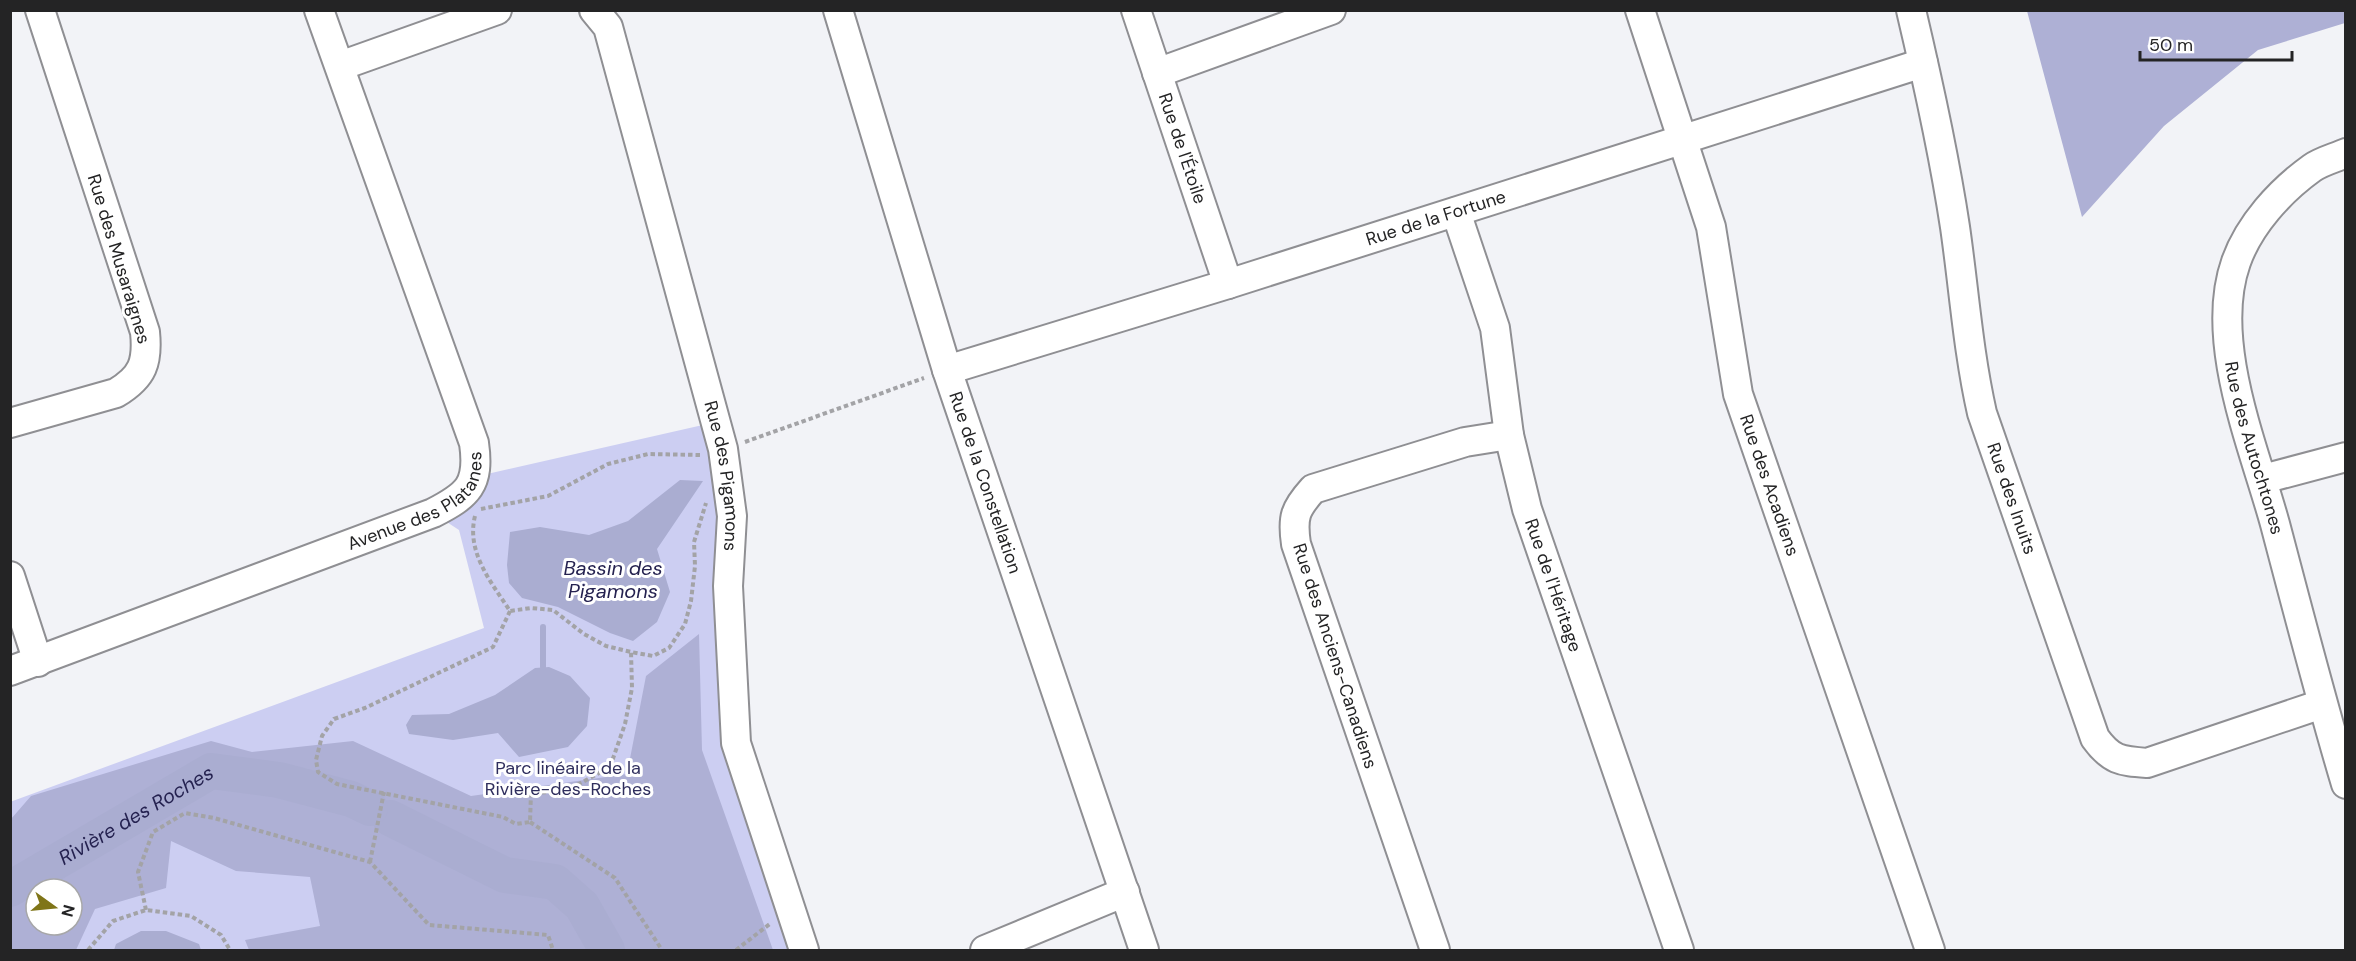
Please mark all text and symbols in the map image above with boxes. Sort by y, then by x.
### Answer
scale bar [2140,24,2292,62]
text: 50 m [2149,33,2193,57]
street label: Rue de l'Étoile [1153,90,1212,207]
street label: Rue des Musaraignes [82,171,156,347]
street label: Rue de la Fortune [1363,184,1509,251]
street label: Rue des Autochtones [2219,360,2289,537]
street label: Rue de la Constellation [943,388,1027,577]
street label: Rue des Pigamons [698,398,745,552]
street label: Rue des Acadiens [1734,411,1805,559]
street label: Rue des Inuits [1981,439,2042,558]
street label: Avenue des Platanes [344,451,488,556]
street label: Rue de l'Héritage [1519,515,1587,655]
street label: Rue des Anciens-Canadiens [1287,540,1383,772]
water label: Bassin des Pigamons [563,555,663,604]
park label: Parc linéaire de la Rivière-des-Roches [485,756,651,801]
water label: Rivière des Roches [54,759,218,871]
north arrow [24,877,84,937]
text: N [56,902,80,919]

